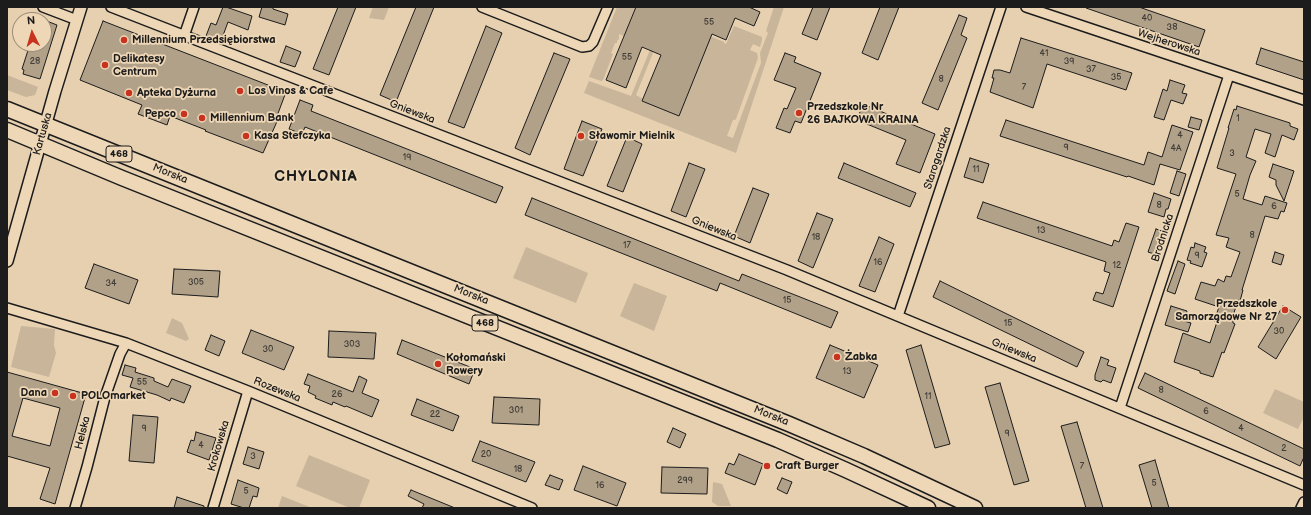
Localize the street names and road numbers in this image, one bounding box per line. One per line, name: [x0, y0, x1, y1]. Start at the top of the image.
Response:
street label: Wejherowska: [1136, 27, 1202, 59]
street label: Gniewska: [387, 97, 437, 127]
street label: Kartuska: [31, 111, 55, 157]
street label: Starogardzka: [922, 125, 954, 191]
road number: 468: [106, 146, 132, 162]
street label: Morska: [151, 161, 189, 187]
street label: Brodnicka: [1149, 212, 1177, 264]
street label: Gniewska: [689, 214, 739, 244]
street label: Morska: [452, 282, 490, 308]
road number: 468: [472, 315, 498, 331]
street label: Gniewska: [989, 336, 1039, 366]
street label: Rozewska: [251, 375, 303, 405]
street label: Morska: [752, 403, 790, 429]
street label: Helska: [72, 415, 94, 451]
street label: Krokowska: [205, 419, 233, 473]

